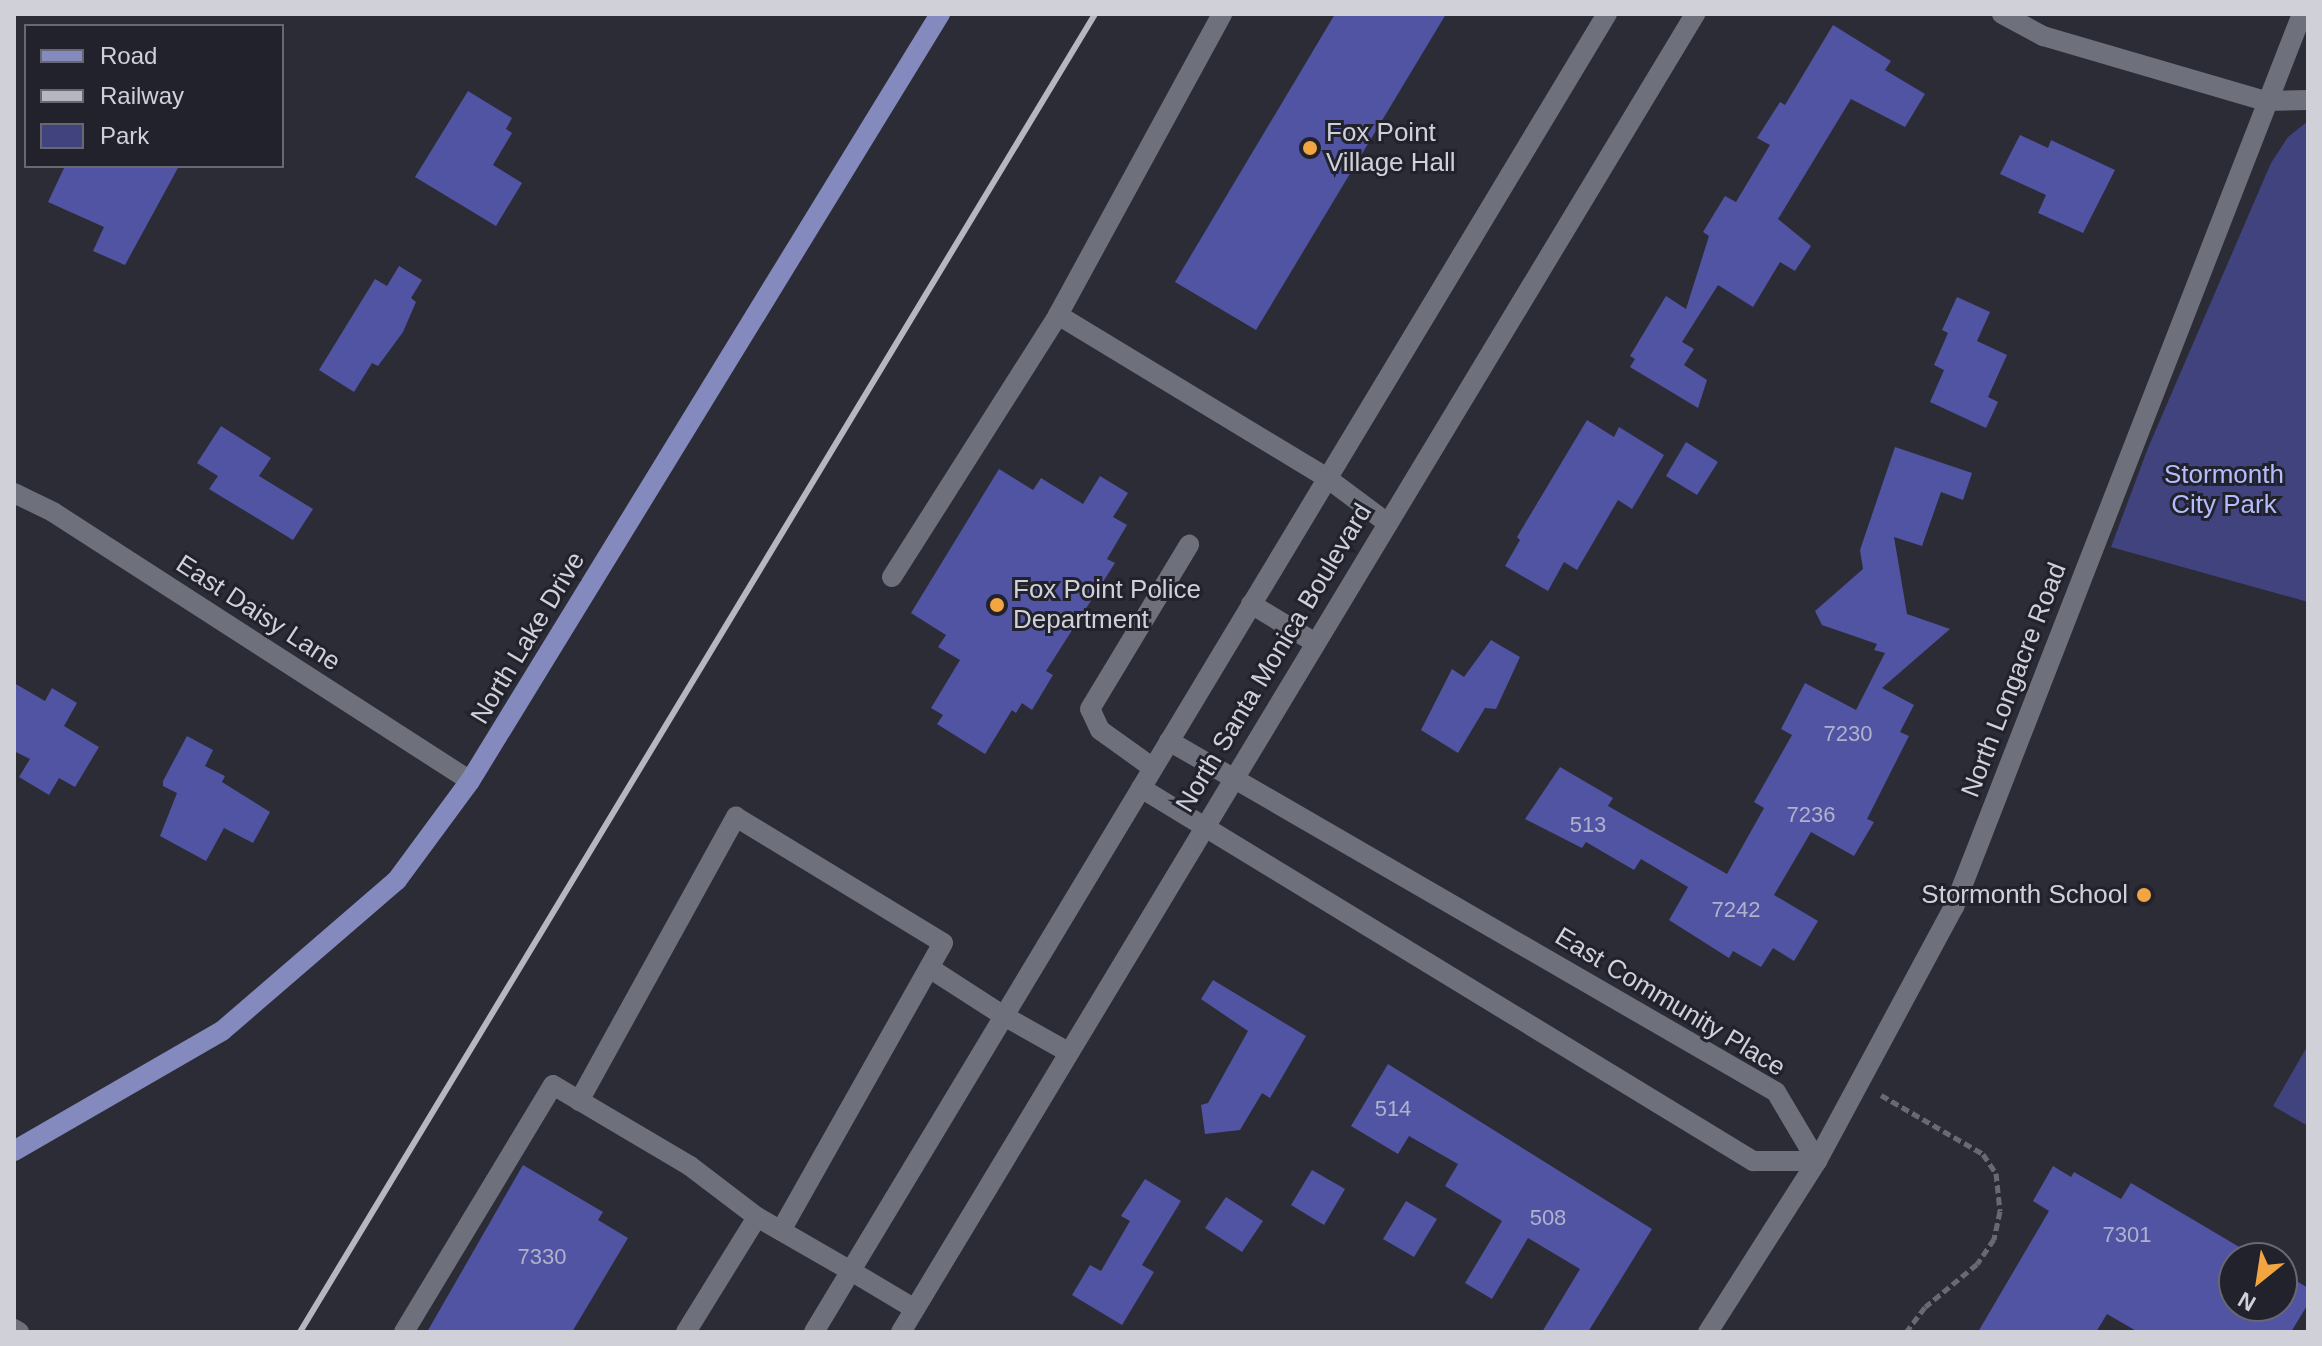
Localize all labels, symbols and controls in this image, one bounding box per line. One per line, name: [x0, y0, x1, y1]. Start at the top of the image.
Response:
legend: [24, 24, 284, 168]
text: Road: [100, 42, 157, 69]
text: Railway: [100, 82, 184, 109]
place label: Fox Point Village Hall: [1326, 117, 1456, 178]
text: Park: [100, 122, 149, 149]
marker: Fox Point Village Hall: [1301, 139, 1319, 157]
park label: Stormonth City Park: [2164, 459, 2284, 520]
street label: North Santa Monica Boulevard: [1169, 498, 1379, 818]
street label: North Lake Drive: [464, 546, 592, 730]
street label: East Daisy Lane: [170, 548, 346, 678]
street label: North Longacre Road: [1955, 558, 2073, 802]
place label: Fox Point Police Department: [1013, 574, 1201, 636]
marker: Fox Point Police Department: [988, 596, 1006, 614]
house number: 7230: [1824, 721, 1872, 747]
house number: 7236: [1787, 802, 1835, 828]
house number: 513: [1570, 812, 1606, 838]
place label: Stormonth School: [1921, 879, 2128, 911]
marker: Stormonth School: [2135, 886, 2153, 904]
house number: 7242: [1712, 897, 1760, 923]
street label: East Community Place: [1549, 921, 1791, 1083]
house number: 514: [1375, 1096, 1411, 1122]
house number: 508: [1530, 1205, 1566, 1231]
house number: 7301: [2103, 1222, 2151, 1248]
north arrow: [2218, 1242, 2298, 1322]
house number: 7330: [518, 1244, 566, 1270]
text: N: [2234, 1287, 2260, 1316]

